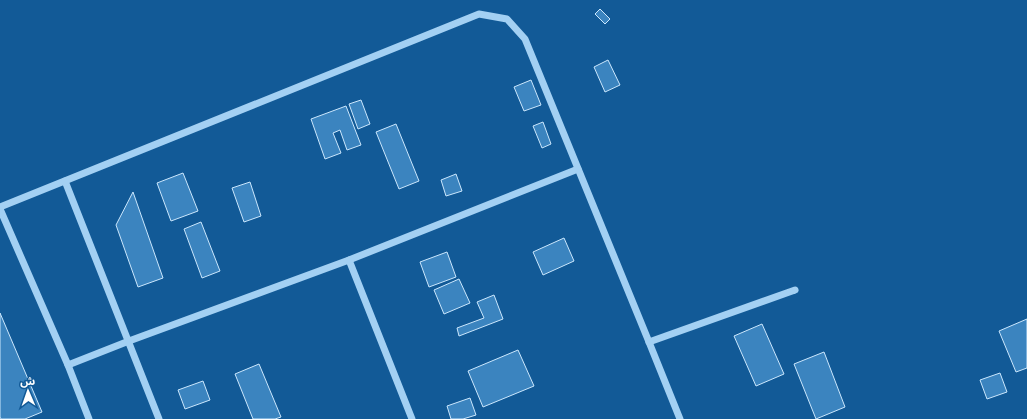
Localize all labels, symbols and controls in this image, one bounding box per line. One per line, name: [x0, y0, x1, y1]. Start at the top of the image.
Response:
north arrow: [8, 371, 48, 411]
text: ش: [20, 374, 35, 389]

